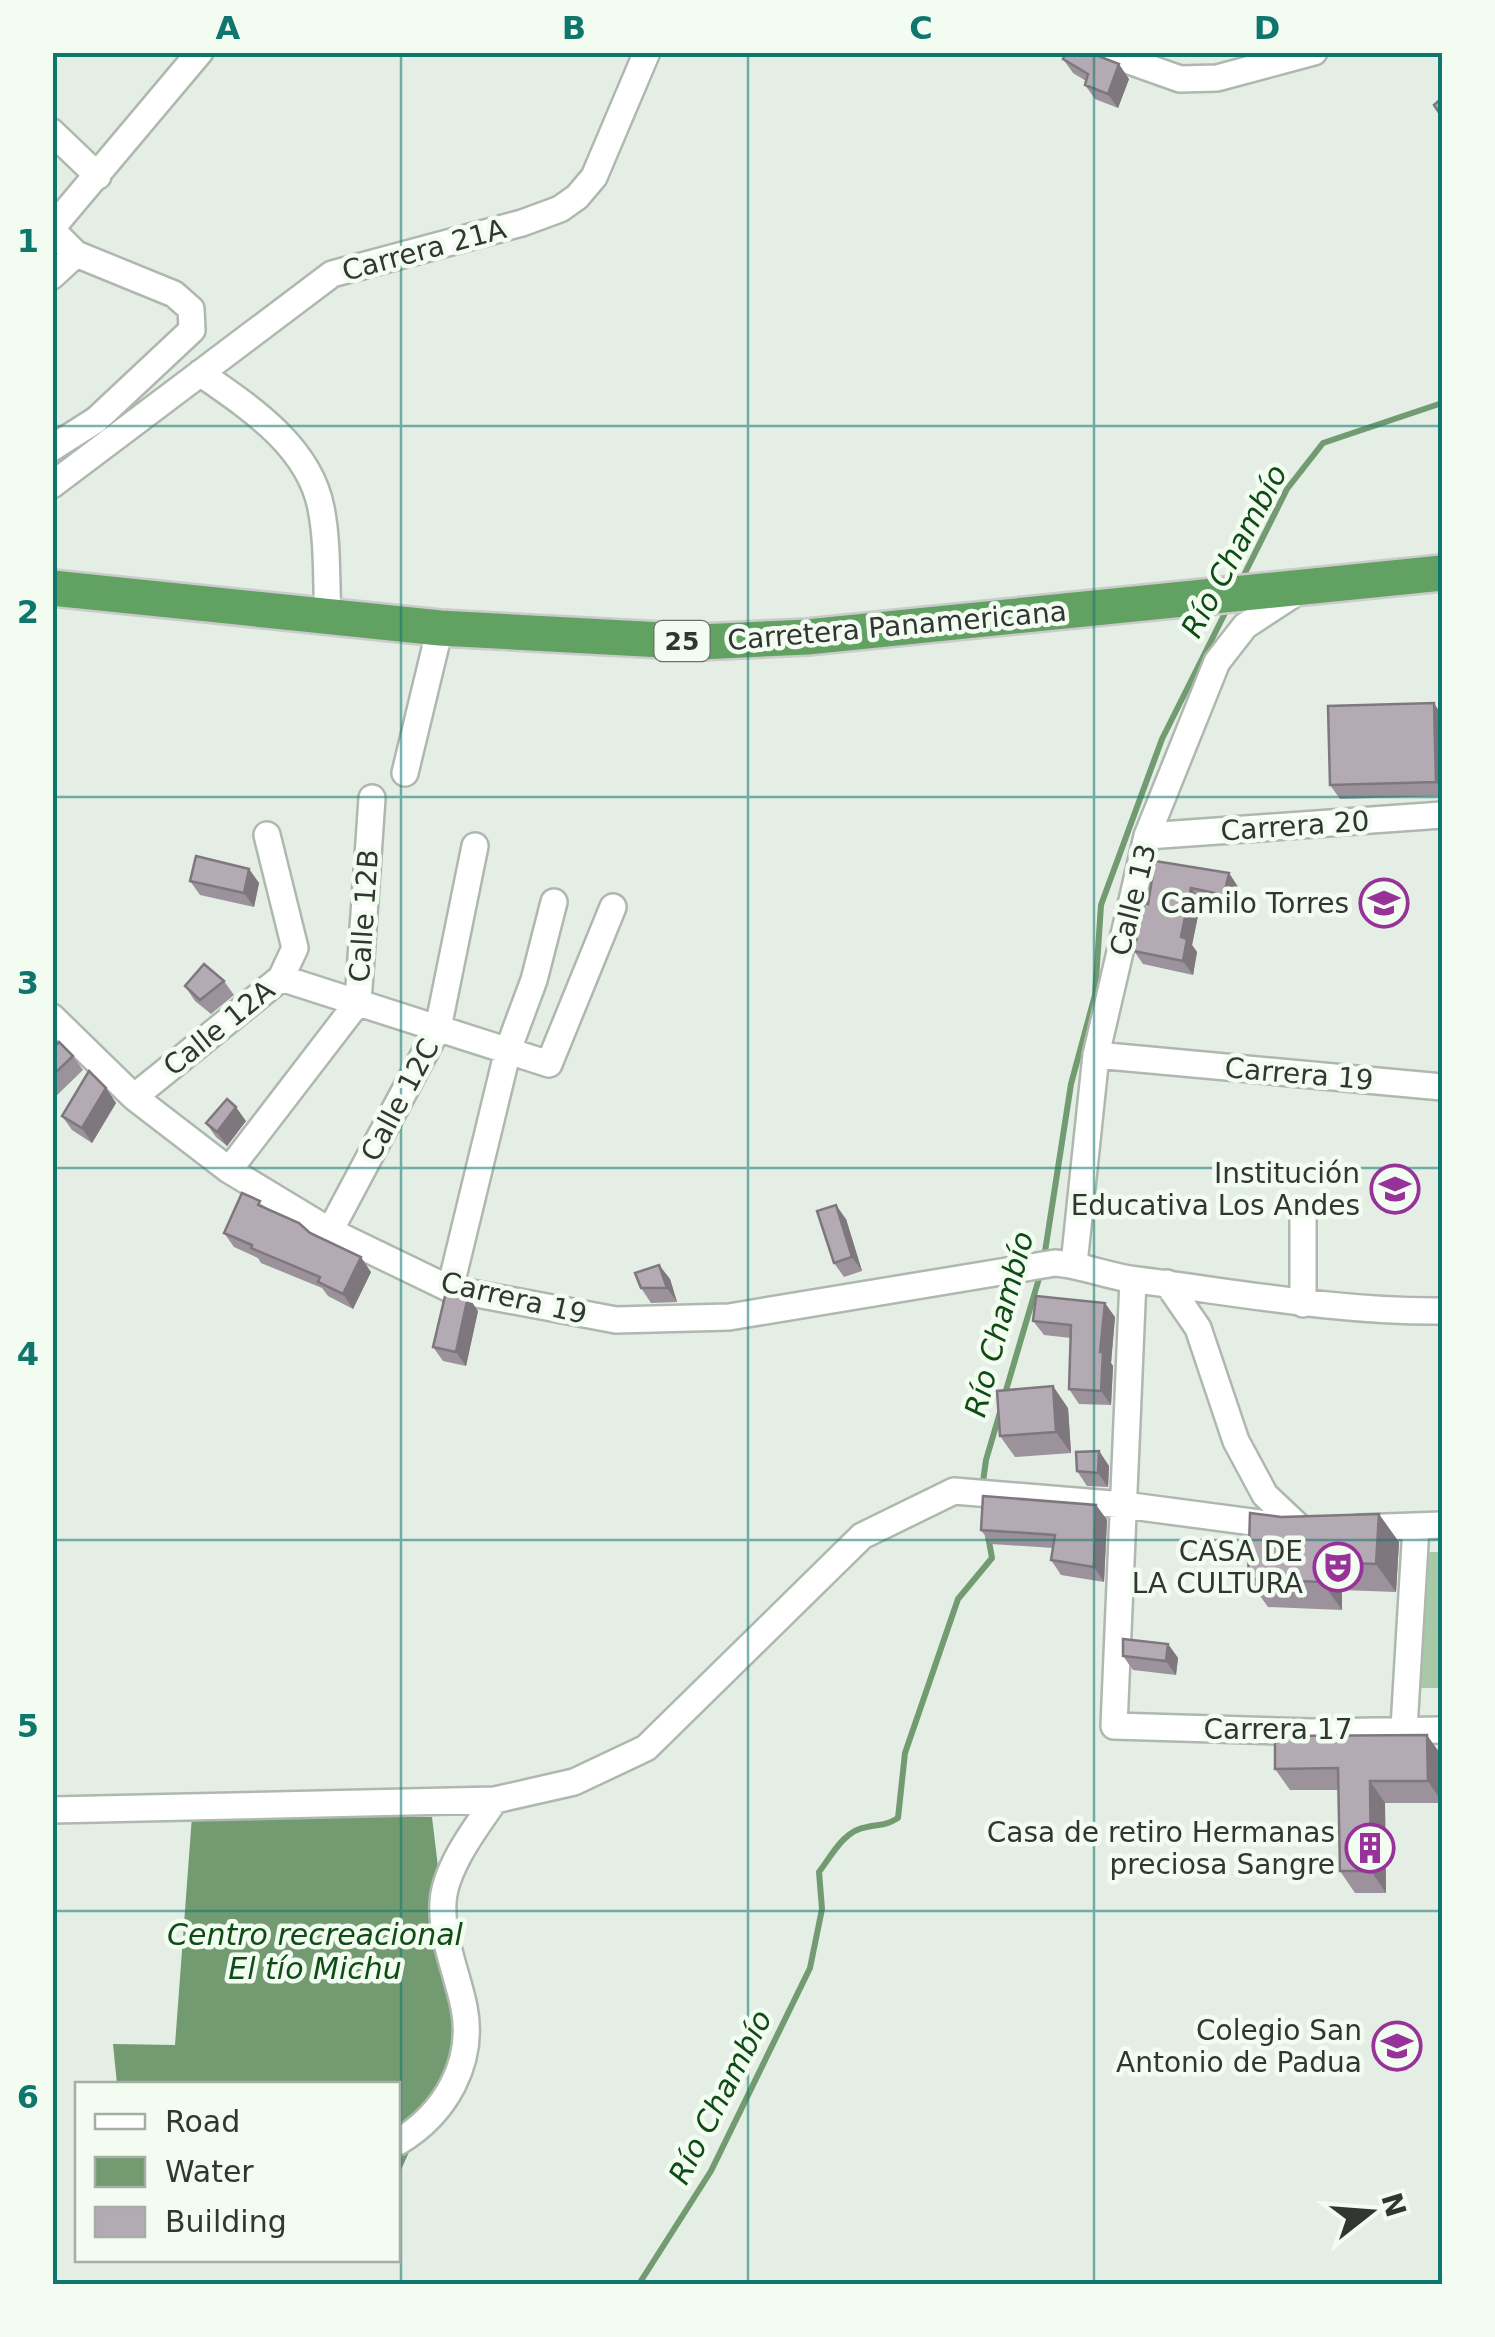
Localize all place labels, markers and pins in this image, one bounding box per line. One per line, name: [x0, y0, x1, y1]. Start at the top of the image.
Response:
school or university icon: Camilo Torres: [1358, 877, 1410, 929]
place label: Camilo Torres: [1160, 887, 1349, 920]
place label: Institución Educativa Los Andes: [1071, 1157, 1360, 1222]
school or university icon: Institución Educativa Los Andes: [1369, 1163, 1421, 1215]
place label: CASA DE LA CULTURA: [1132, 1535, 1303, 1600]
theatre icon: CASA DE LA CULTURA: [1312, 1541, 1364, 1593]
place label: Casa de retiro Hermanas preciosa Sangre: [987, 1816, 1335, 1881]
building icon: Casa de retiro Hermanas preciosa Sangre: [1344, 1822, 1396, 1874]
place label: Colegio San Antonio de Padua: [1116, 2014, 1362, 2079]
school or university icon: Colegio San Antonio de Padua: [1371, 2020, 1423, 2072]

